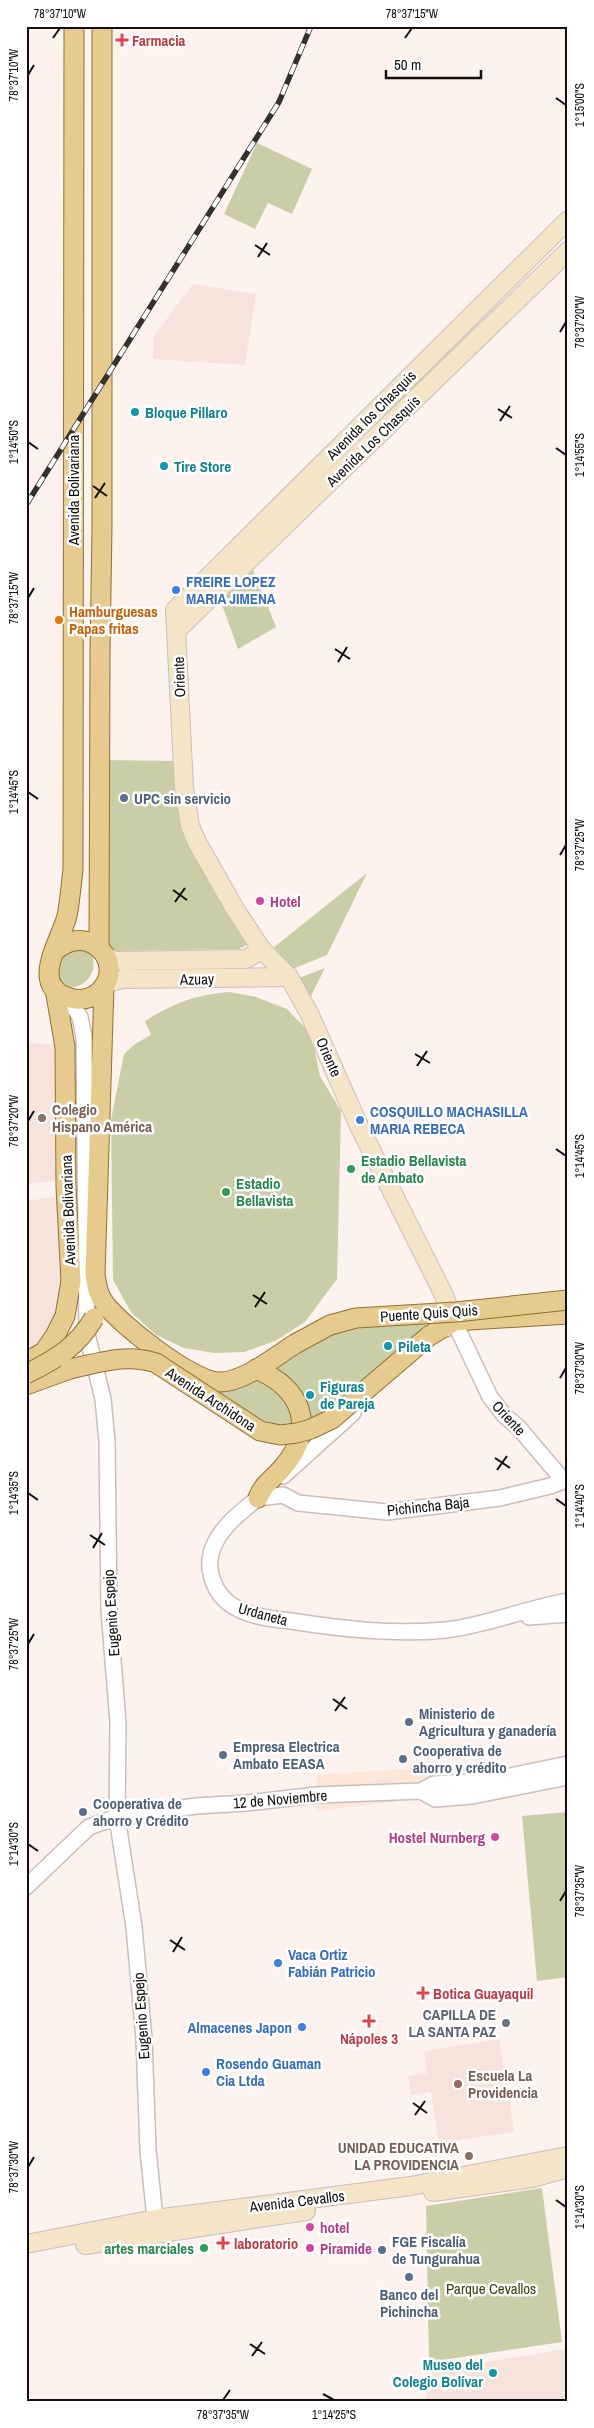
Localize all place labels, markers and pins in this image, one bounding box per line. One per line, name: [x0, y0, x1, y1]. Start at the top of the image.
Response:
place label: Farmacia: [132, 30, 186, 51]
marker: Farmacia: [116, 34, 128, 46]
place label: Bloque Pillaro: [145, 402, 228, 423]
marker: Bloque Pillaro: [129, 406, 141, 418]
place label: Tire Store: [174, 456, 231, 477]
marker: Tire Store: [158, 460, 170, 472]
place label: FREIRE LOPEZ MARIA JIMENA: [186, 571, 276, 609]
marker: FREIRE LOPEZ MARIA JIMENA: [170, 584, 182, 596]
place label: Hamburguesas Papas fritas: [69, 601, 158, 639]
marker: Hamburguesas Papas fritas: [53, 614, 65, 626]
place label: UPC sin servicio: [134, 788, 231, 809]
marker: UPC sin servicio: [118, 792, 130, 804]
place label: Hotel: [270, 891, 301, 912]
marker: Hotel: [254, 895, 266, 907]
place label: Colegio Hispano América: [52, 1099, 152, 1137]
place label: COSQUILLO MACHASILLA MARIA REBECA: [370, 1101, 528, 1139]
marker: Colegio Hispano América: [36, 1112, 48, 1124]
marker: COSQUILLO MACHASILLA MARIA REBECA: [354, 1114, 366, 1126]
place label: Estadio Bellavista de Ambato: [361, 1150, 466, 1188]
marker: Estadio Bellavista de Ambato: [345, 1163, 357, 1175]
place label: Estadio Bellavista: [236, 1173, 294, 1211]
marker: Estadio Bellavista: [220, 1186, 232, 1198]
place label: Pileta: [398, 1336, 431, 1357]
marker: Pileta: [382, 1340, 394, 1352]
place label: Figuras de Pareja: [320, 1376, 375, 1414]
marker: Figuras de Pareja: [304, 1389, 316, 1401]
place label: Ministerio de Agricultura y ganadería: [419, 1703, 557, 1741]
marker: Ministerio de Agricultura y ganadería: [403, 1716, 415, 1728]
place label: Empresa Electrica Ambato EEASA: [233, 1736, 340, 1774]
place label: Cooperativa de ahorro y crédito: [413, 1740, 507, 1778]
marker: Empresa Electrica Ambato EEASA: [217, 1749, 229, 1761]
marker: Cooperativa de ahorro y crédito: [397, 1753, 409, 1765]
place label: Cooperativa de ahorro y Crédito: [93, 1793, 189, 1831]
marker: Cooperativa de ahorro y Crédito: [77, 1806, 89, 1818]
place label: Hostel Nurnberg: [389, 1827, 485, 1848]
marker: Hostel Nurnberg: [489, 1831, 501, 1843]
place label: Vaca Ortiz Fabián Patricio: [288, 1944, 376, 1982]
marker: Vaca Ortiz Fabián Patricio: [272, 1957, 284, 1969]
place label: Botica Guayaquil: [433, 1983, 534, 2004]
marker: Botica Guayaquil: [417, 1987, 429, 1999]
place label: CAPILLA DE LA SANTA PAZ: [409, 2004, 496, 2042]
marker: Nápoles 3: [363, 2015, 375, 2027]
place label: Almacenes Japon: [187, 2017, 292, 2038]
marker: CAPILLA DE LA SANTA PAZ: [500, 2017, 512, 2029]
marker: Almacenes Japon: [296, 2021, 308, 2033]
place label: Nápoles 3: [340, 2028, 398, 2049]
place label: Rosendo Guaman Cia Ltda: [216, 2053, 321, 2091]
place label: Escuela La Providencia: [468, 2065, 538, 2103]
marker: Rosendo Guaman Cia Ltda: [200, 2066, 212, 2078]
marker: Escuela La Providencia: [452, 2078, 464, 2090]
place label: UNIDAD EDUCATIVA LA PROVIDENCIA: [338, 2137, 459, 2175]
marker: UNIDAD EDUCATIVA LA PROVIDENCIA: [463, 2150, 475, 2162]
place label: hotel: [320, 2217, 349, 2238]
marker: hotel: [304, 2221, 316, 2233]
place label: FGE Fiscalía de Tungurahua: [392, 2231, 480, 2269]
place label: laboratorio: [234, 2233, 298, 2254]
marker: laboratorio: [216, 2236, 230, 2250]
place label: artes marciales: [104, 2238, 194, 2259]
place label: Piramide: [320, 2238, 372, 2259]
marker: artes marciales: [198, 2242, 210, 2254]
marker: Piramide: [304, 2242, 316, 2254]
marker: FGE Fiscalía de Tungurahua: [376, 2244, 388, 2256]
marker: Banco del Pichincha: [403, 2271, 415, 2283]
place label: Banco del Pichincha: [380, 2284, 438, 2322]
place label: Museo del Colegio Bolívar: [393, 2354, 483, 2392]
marker: Museo del Colegio Bolívar: [487, 2367, 499, 2379]

